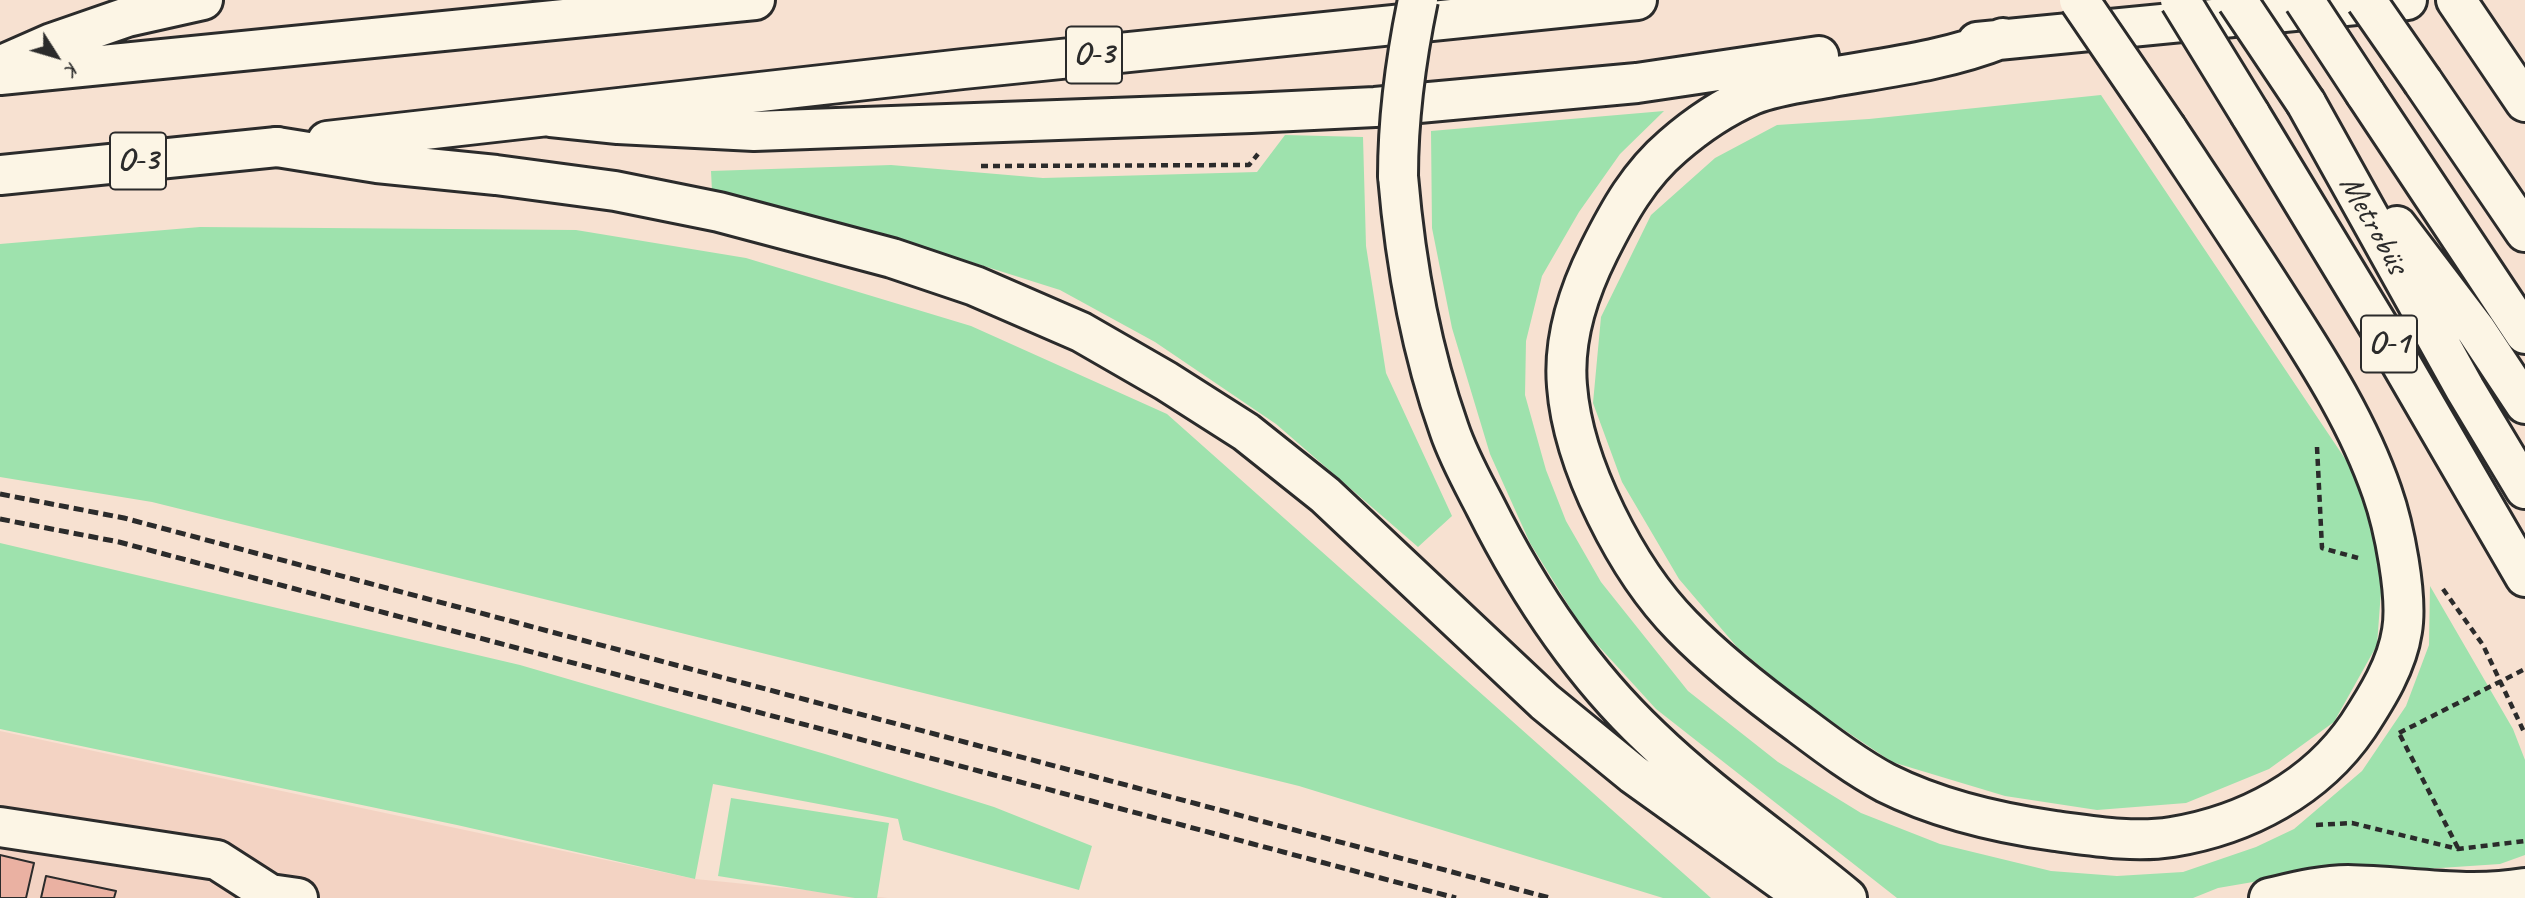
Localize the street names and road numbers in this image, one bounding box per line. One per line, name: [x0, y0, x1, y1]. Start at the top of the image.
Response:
road number: O-3: [1066, 26, 1122, 83]
road number: O-3: [110, 132, 166, 190]
street label: Metrobüs: [2330, 169, 2416, 281]
road number: O-1: [2361, 316, 2417, 372]

